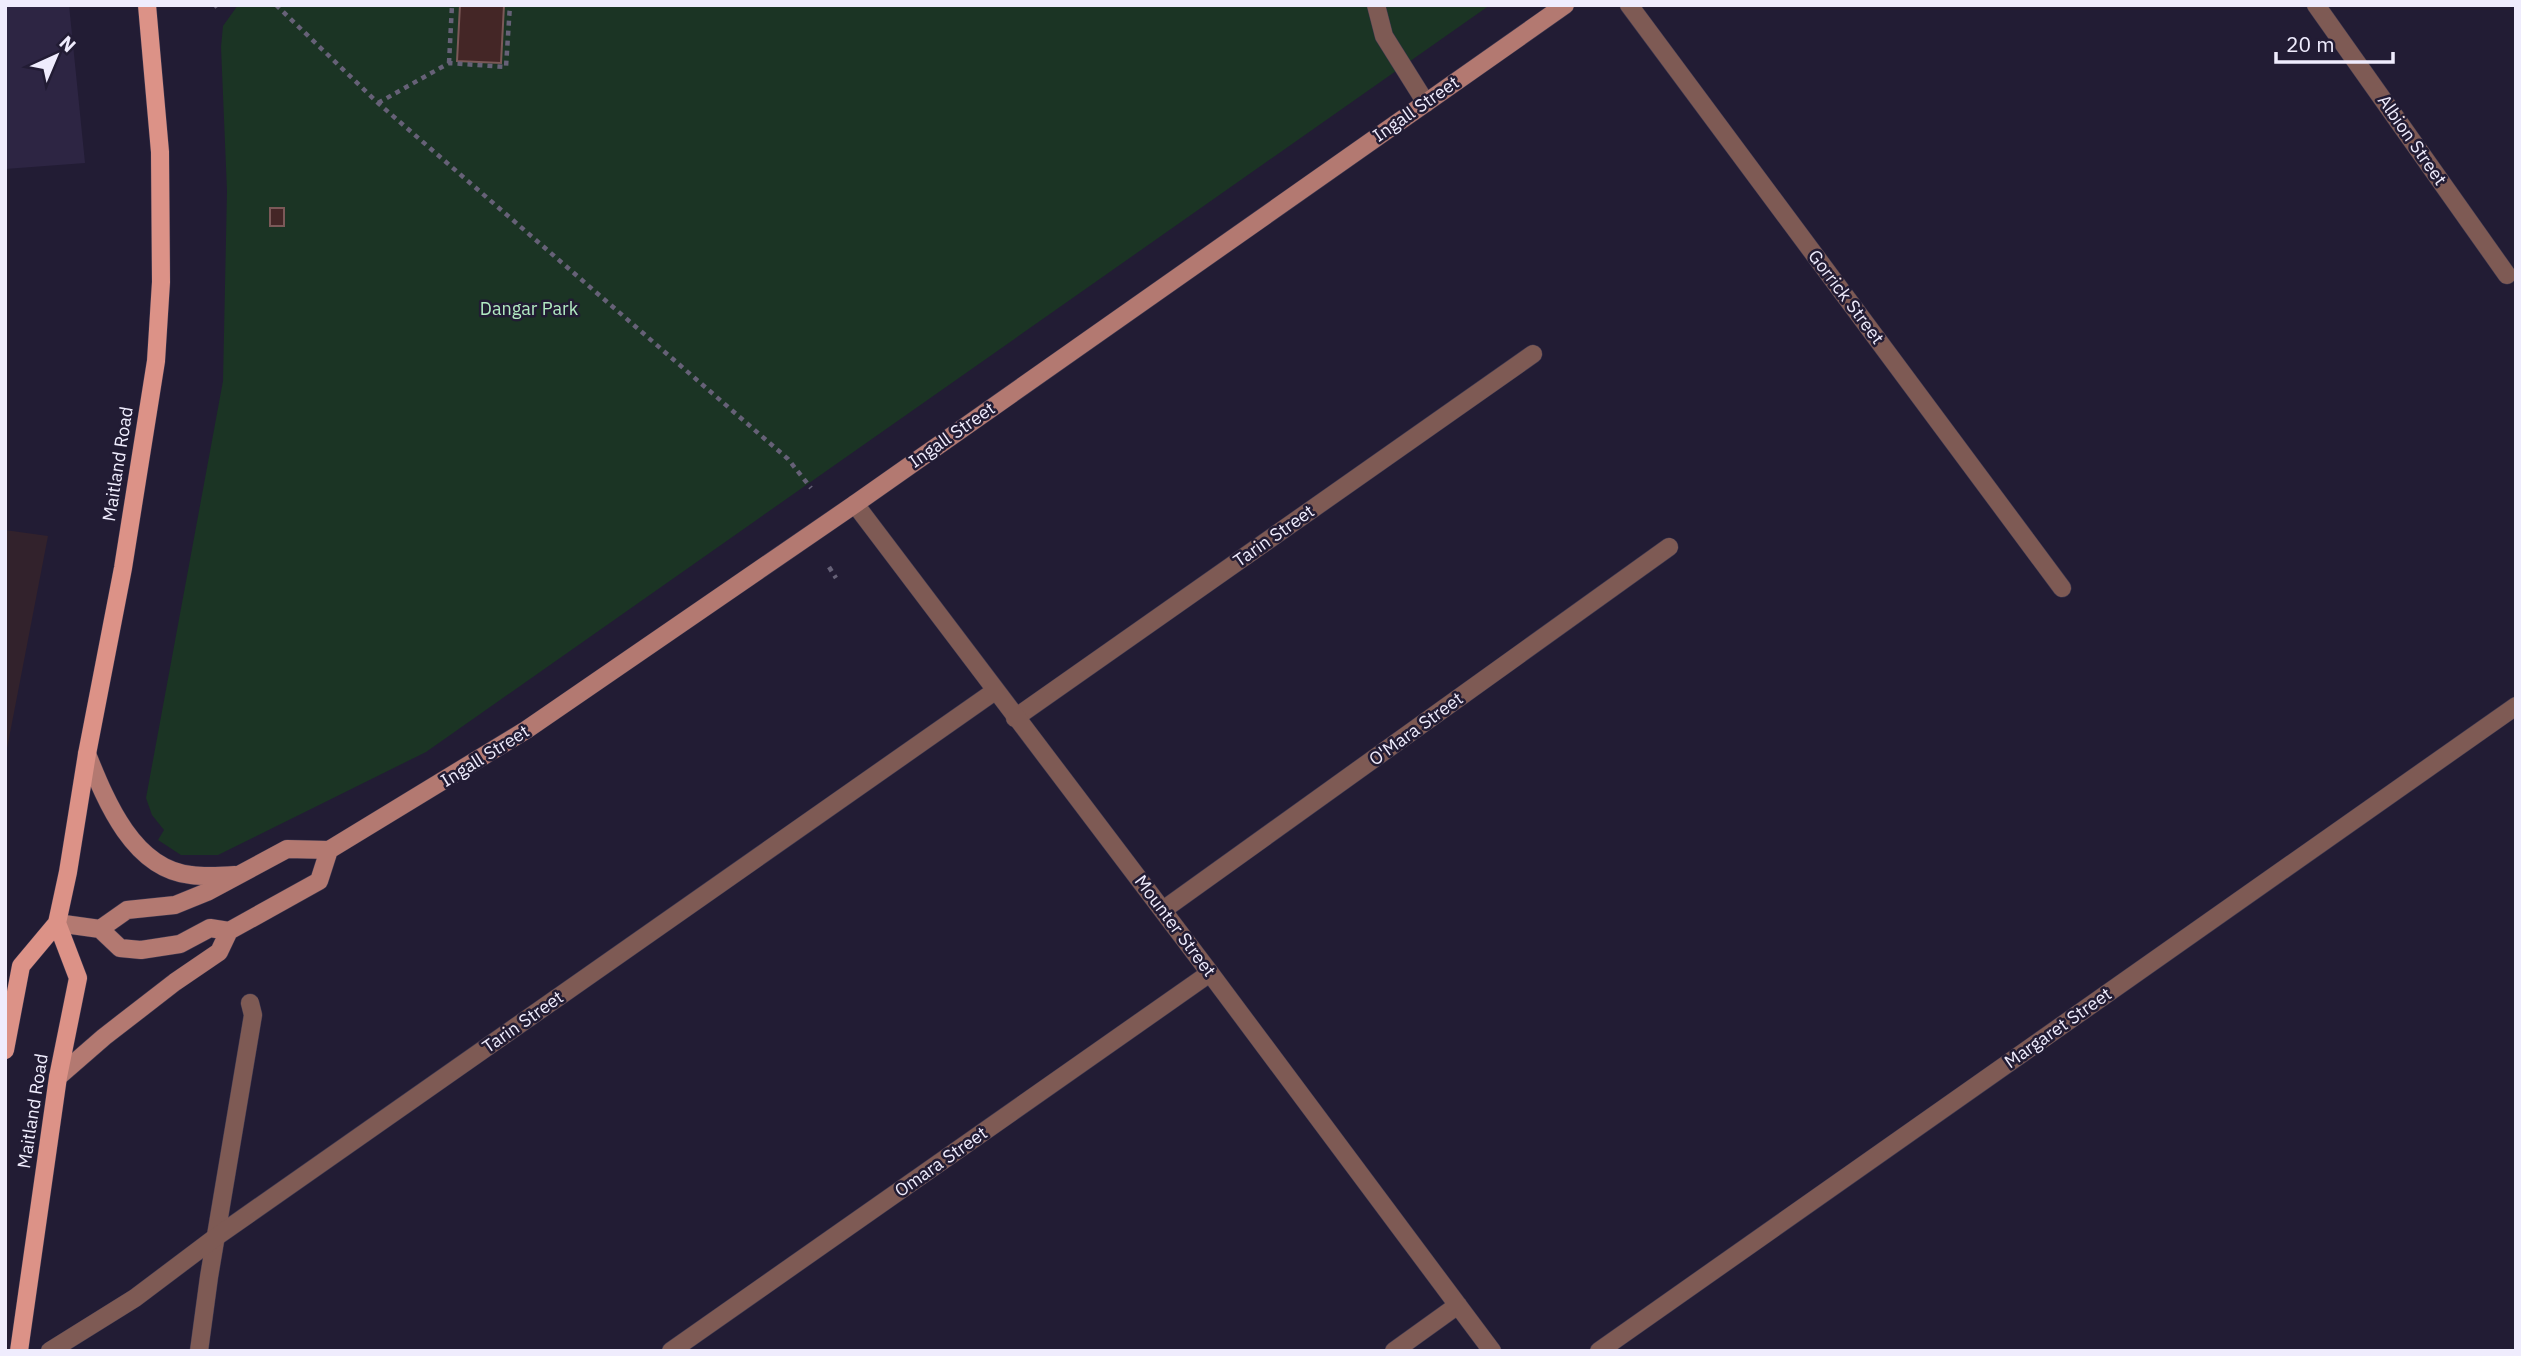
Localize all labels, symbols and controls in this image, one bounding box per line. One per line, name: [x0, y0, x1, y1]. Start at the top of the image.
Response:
north arrow: [21, 21, 91, 91]
scale bar: [2276, 21, 2393, 65]
text: N: [55, 30, 81, 57]
text: 20 m: [2286, 30, 2335, 58]
street label: Ingall Street: [1368, 71, 1463, 147]
street label: Albion Street: [2373, 90, 2452, 189]
street label: Gorrick Street: [1803, 245, 1889, 349]
park label: Dangar Park: [480, 297, 579, 320]
street label: Ingall Street: [904, 397, 999, 473]
street label: Maitland Road: [97, 405, 138, 523]
street label: Tarin Street: [1229, 499, 1319, 572]
street label: O'Mara Street: [1364, 687, 1467, 770]
street label: Ingall Street: [436, 719, 533, 792]
street label: Mounter Street: [1130, 870, 1221, 981]
street label: Margaret Street: [2000, 982, 2116, 1073]
street label: Tarin Street: [478, 985, 568, 1058]
street label: Maitland Road: [12, 1052, 53, 1170]
street label: Omara Street: [890, 1121, 991, 1202]

